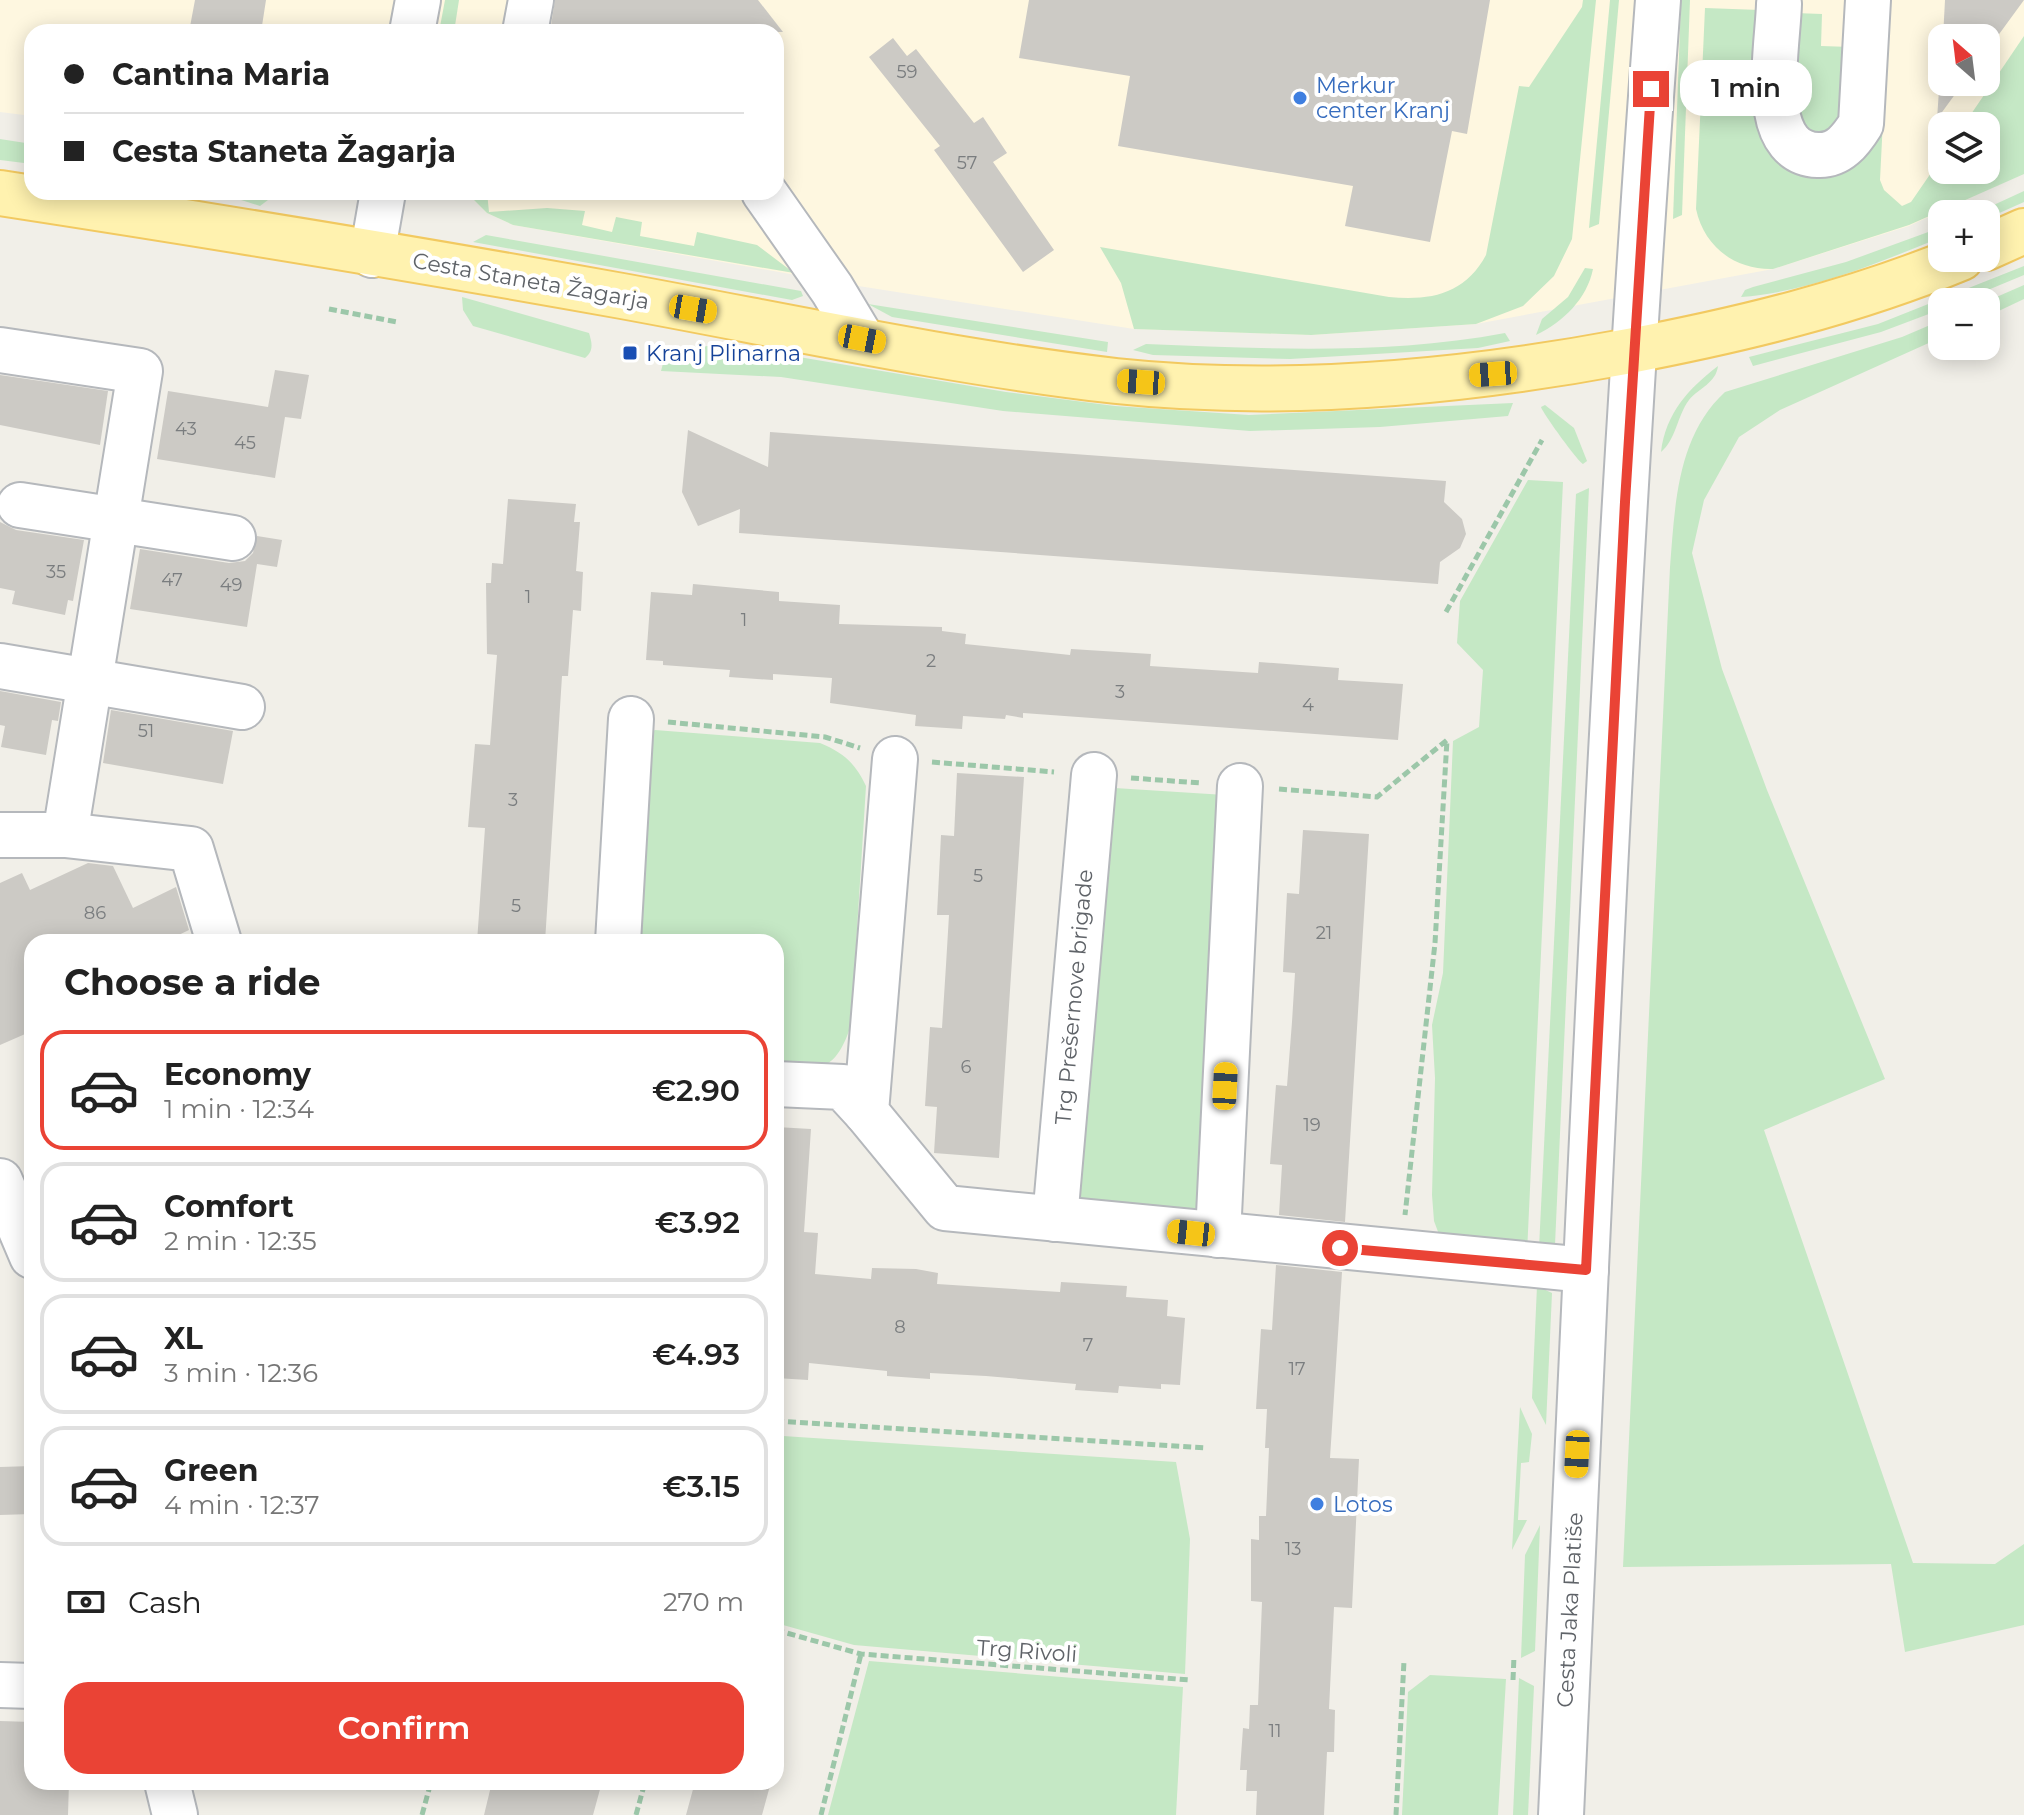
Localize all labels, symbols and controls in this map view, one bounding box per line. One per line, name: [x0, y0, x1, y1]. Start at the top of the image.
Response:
north arrow: [1928, 24, 2000, 96]
map controls: [1928, 24, 2000, 360]
text: Cantina Maria: [112, 56, 330, 93]
house number: 59: [896, 61, 918, 83]
callout: 1 min: [1679, 61, 1811, 117]
route end: [1633, 71, 1669, 107]
place label: Merkur center Kranj: [1316, 72, 1450, 124]
text: 1 min: [1711, 72, 1781, 104]
marker: Merkur center Kranj: [1291, 89, 1309, 107]
button: layers: [1928, 112, 2000, 184]
text: Cesta Staneta Žagarja: [112, 133, 456, 170]
house number: 57: [957, 152, 977, 174]
button: +: [1928, 200, 2000, 272]
street label: Cesta Staneta Žagarja: [411, 247, 651, 315]
button: −: [1928, 288, 2000, 360]
car: [667, 293, 719, 325]
car: [836, 323, 888, 355]
place label: Kranj Plinarna: [646, 340, 801, 367]
marker: Kranj Plinarna: [621, 344, 639, 362]
car: [1468, 360, 1518, 388]
car: [1116, 368, 1166, 396]
house number: 43: [175, 418, 197, 440]
house number: 45: [234, 432, 256, 454]
house number: 35: [46, 561, 66, 583]
house number: 47: [161, 569, 183, 591]
house number: 49: [220, 574, 242, 596]
house number: 1: [525, 586, 531, 608]
house number: 1: [741, 609, 747, 631]
house number: 2: [926, 650, 936, 672]
house number: 3: [1115, 681, 1125, 703]
house number: 4: [1302, 694, 1314, 716]
house number: 51: [138, 720, 154, 742]
house number: 3: [508, 789, 518, 811]
house number: 5: [973, 865, 983, 887]
street label: Trg Prešernove brigade: [1049, 868, 1099, 1126]
house number: 5: [511, 895, 521, 917]
house number: 86: [84, 902, 106, 924]
house number: 21: [1316, 922, 1332, 944]
text: Choose a ride: [64, 960, 321, 1004]
icon: car: [68, 1054, 140, 1126]
text: Economy: [164, 1056, 311, 1093]
house number: 6: [961, 1056, 972, 1078]
car: [1212, 1061, 1238, 1111]
text: €2.90: [652, 1072, 740, 1109]
text: 1 min · 12:34: [164, 1093, 314, 1125]
house number: 19: [1303, 1114, 1321, 1136]
icon: car: [68, 1186, 140, 1258]
text: Comfort: [164, 1188, 294, 1225]
text: €3.92: [655, 1204, 740, 1241]
car: [1166, 1219, 1216, 1247]
text: 2 min · 12:35: [164, 1225, 317, 1257]
route start: [1322, 1230, 1358, 1266]
house number: 8: [894, 1316, 906, 1338]
icon: car: [68, 1318, 140, 1390]
text: XL: [164, 1320, 203, 1357]
house number: 7: [1083, 1334, 1093, 1356]
text: €4.93: [652, 1336, 740, 1373]
text: 3 min · 12:36: [164, 1357, 318, 1389]
house number: 17: [1288, 1358, 1306, 1380]
car: [1564, 1429, 1590, 1479]
icon: car: [68, 1450, 140, 1522]
text: Green: [164, 1452, 258, 1489]
text: €3.15: [663, 1468, 740, 1505]
text: 4 min · 12:37: [164, 1489, 320, 1521]
place label: Lotos: [1333, 1491, 1393, 1518]
marker: Lotos: [1308, 1495, 1326, 1513]
street label: Cesta Jaka Platiše: [1551, 1512, 1589, 1708]
house number: 13: [1285, 1538, 1301, 1560]
icon: cash: [64, 1580, 108, 1624]
text: Cash: [128, 1584, 202, 1621]
text: 270 m: [663, 1586, 744, 1618]
street label: Trg Rivoli: [976, 1634, 1078, 1668]
button: Confirm: [64, 1682, 744, 1774]
house number: 11: [1269, 1720, 1282, 1742]

